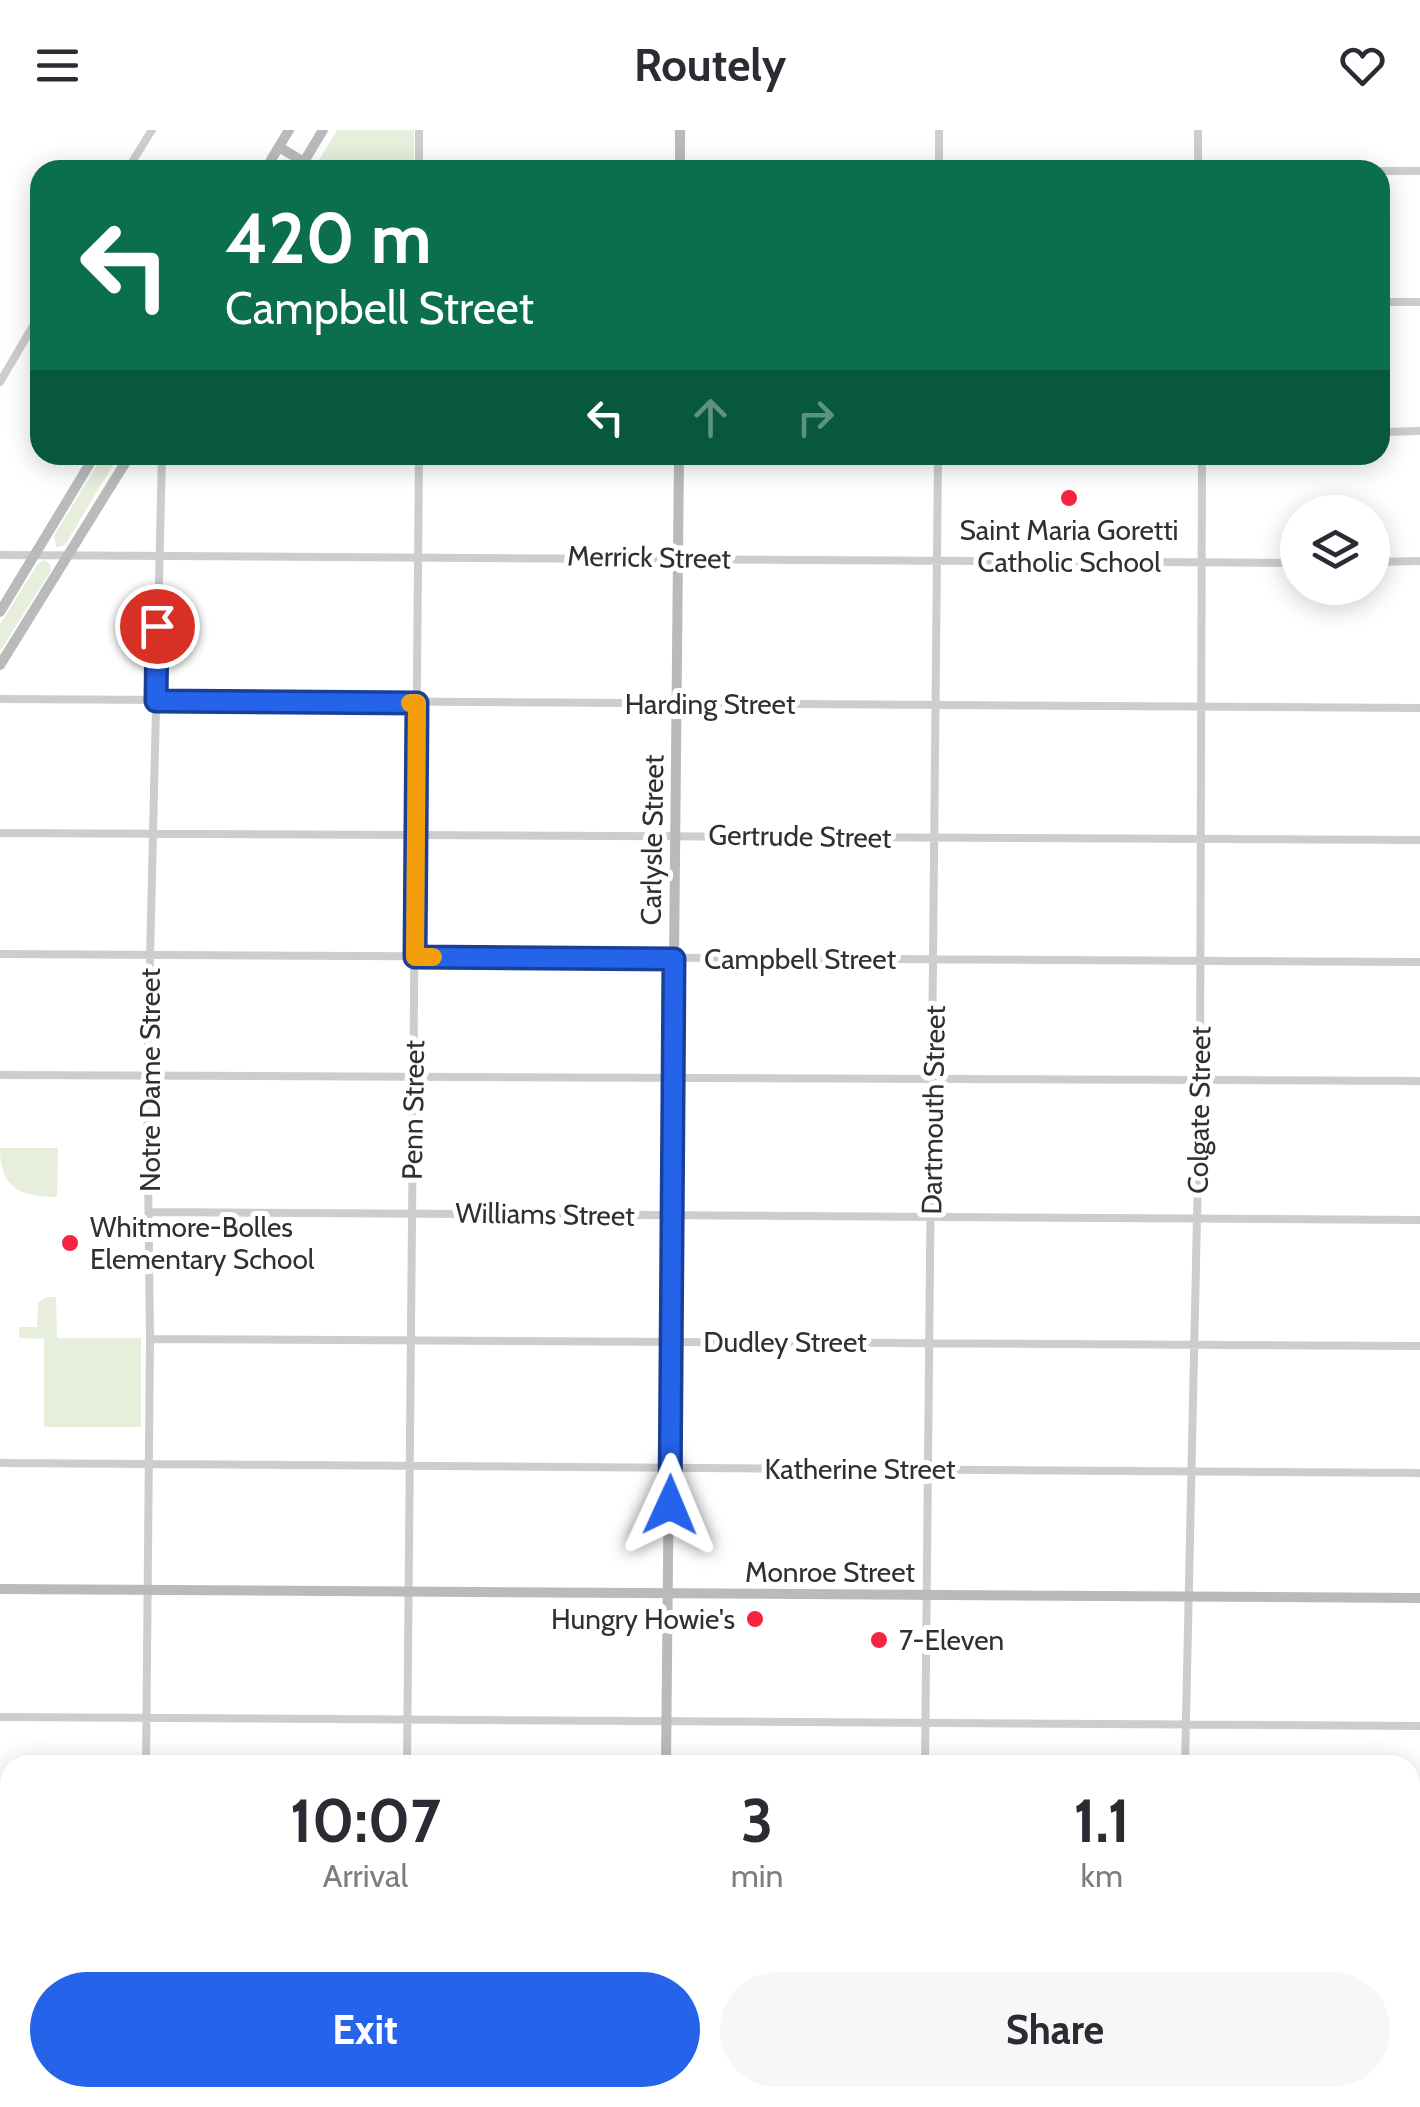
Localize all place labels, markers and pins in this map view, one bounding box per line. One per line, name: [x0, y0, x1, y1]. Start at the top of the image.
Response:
marker: Saint Maria Goretti Catholic School: [1058, 487, 1080, 509]
place label: Saint Maria Goretti Catholic School: [959, 513, 1179, 579]
pin: [115, 584, 200, 669]
place label: Whitmore-Bolles Elementary School: [90, 1210, 315, 1276]
marker: Whitmore-Bolles Elementary School: [59, 1232, 81, 1254]
place label: Hungry Howie's: [551, 1602, 735, 1636]
marker: Hungry Howie's: [744, 1608, 766, 1630]
place label: 7-Eleven: [899, 1623, 1004, 1657]
marker: 7-Eleven: [868, 1629, 890, 1651]

